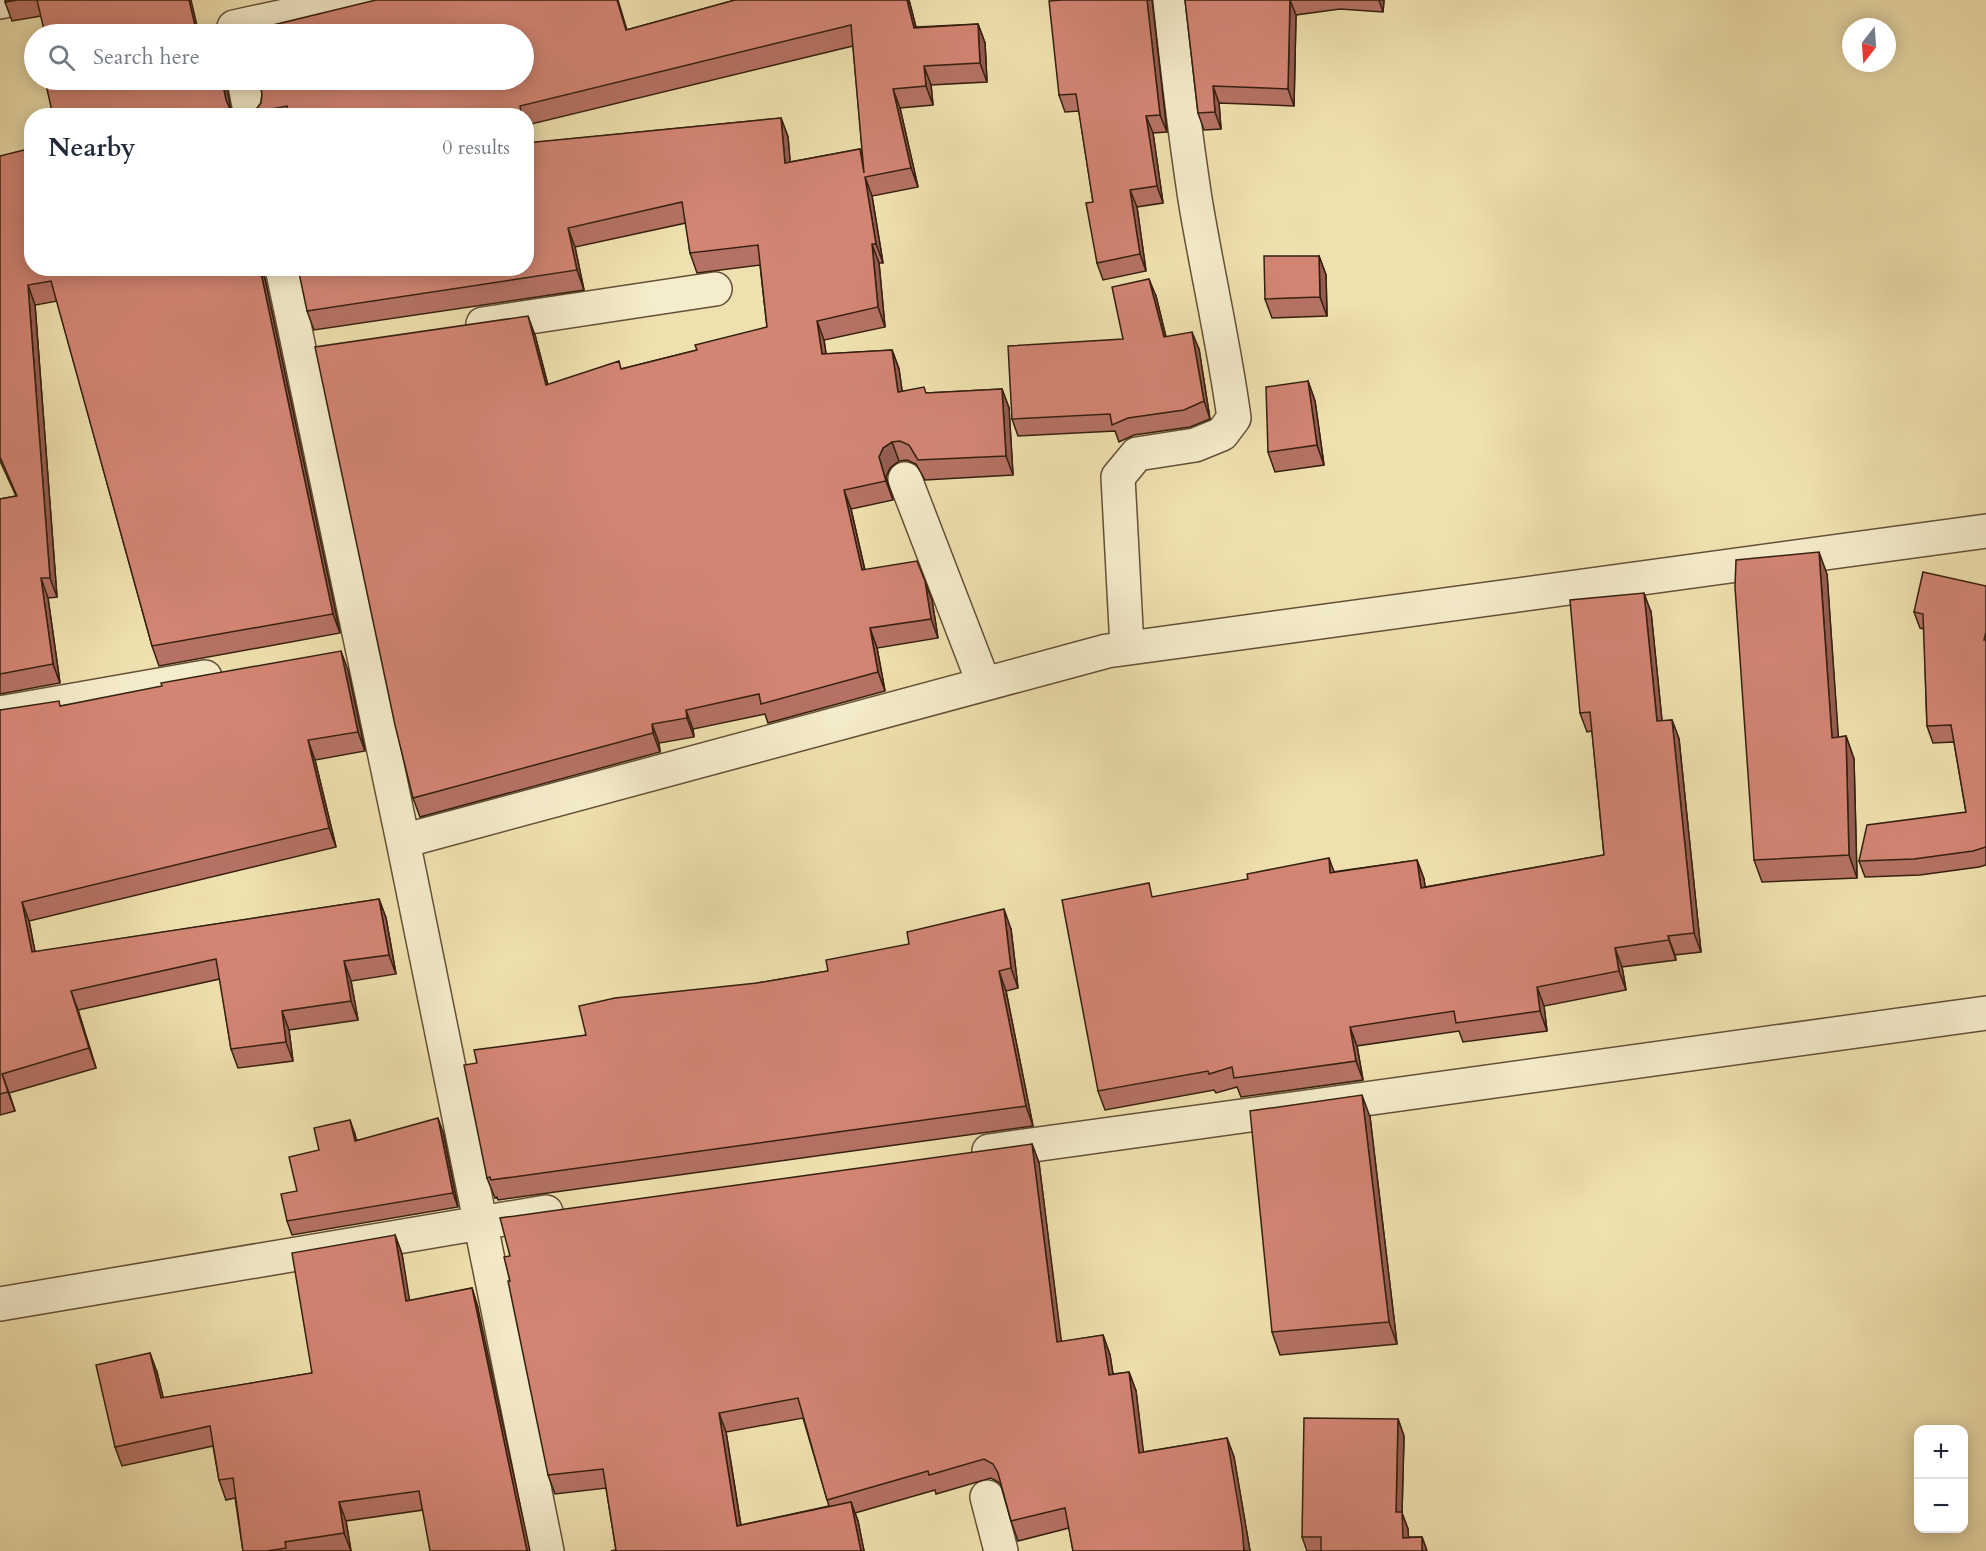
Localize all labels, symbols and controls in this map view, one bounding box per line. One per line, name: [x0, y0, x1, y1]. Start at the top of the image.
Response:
north arrow: [1842, 18, 1896, 72]
search box: [24, 24, 534, 90]
icon: search: [45, 41, 78, 74]
text: Search here: [93, 42, 200, 72]
text: Nearby: [48, 130, 136, 165]
text: 0 results: [442, 134, 510, 161]
map controls: [1914, 1425, 1968, 1533]
button: +: [1914, 1425, 1968, 1479]
button: −: [1914, 1479, 1968, 1533]

